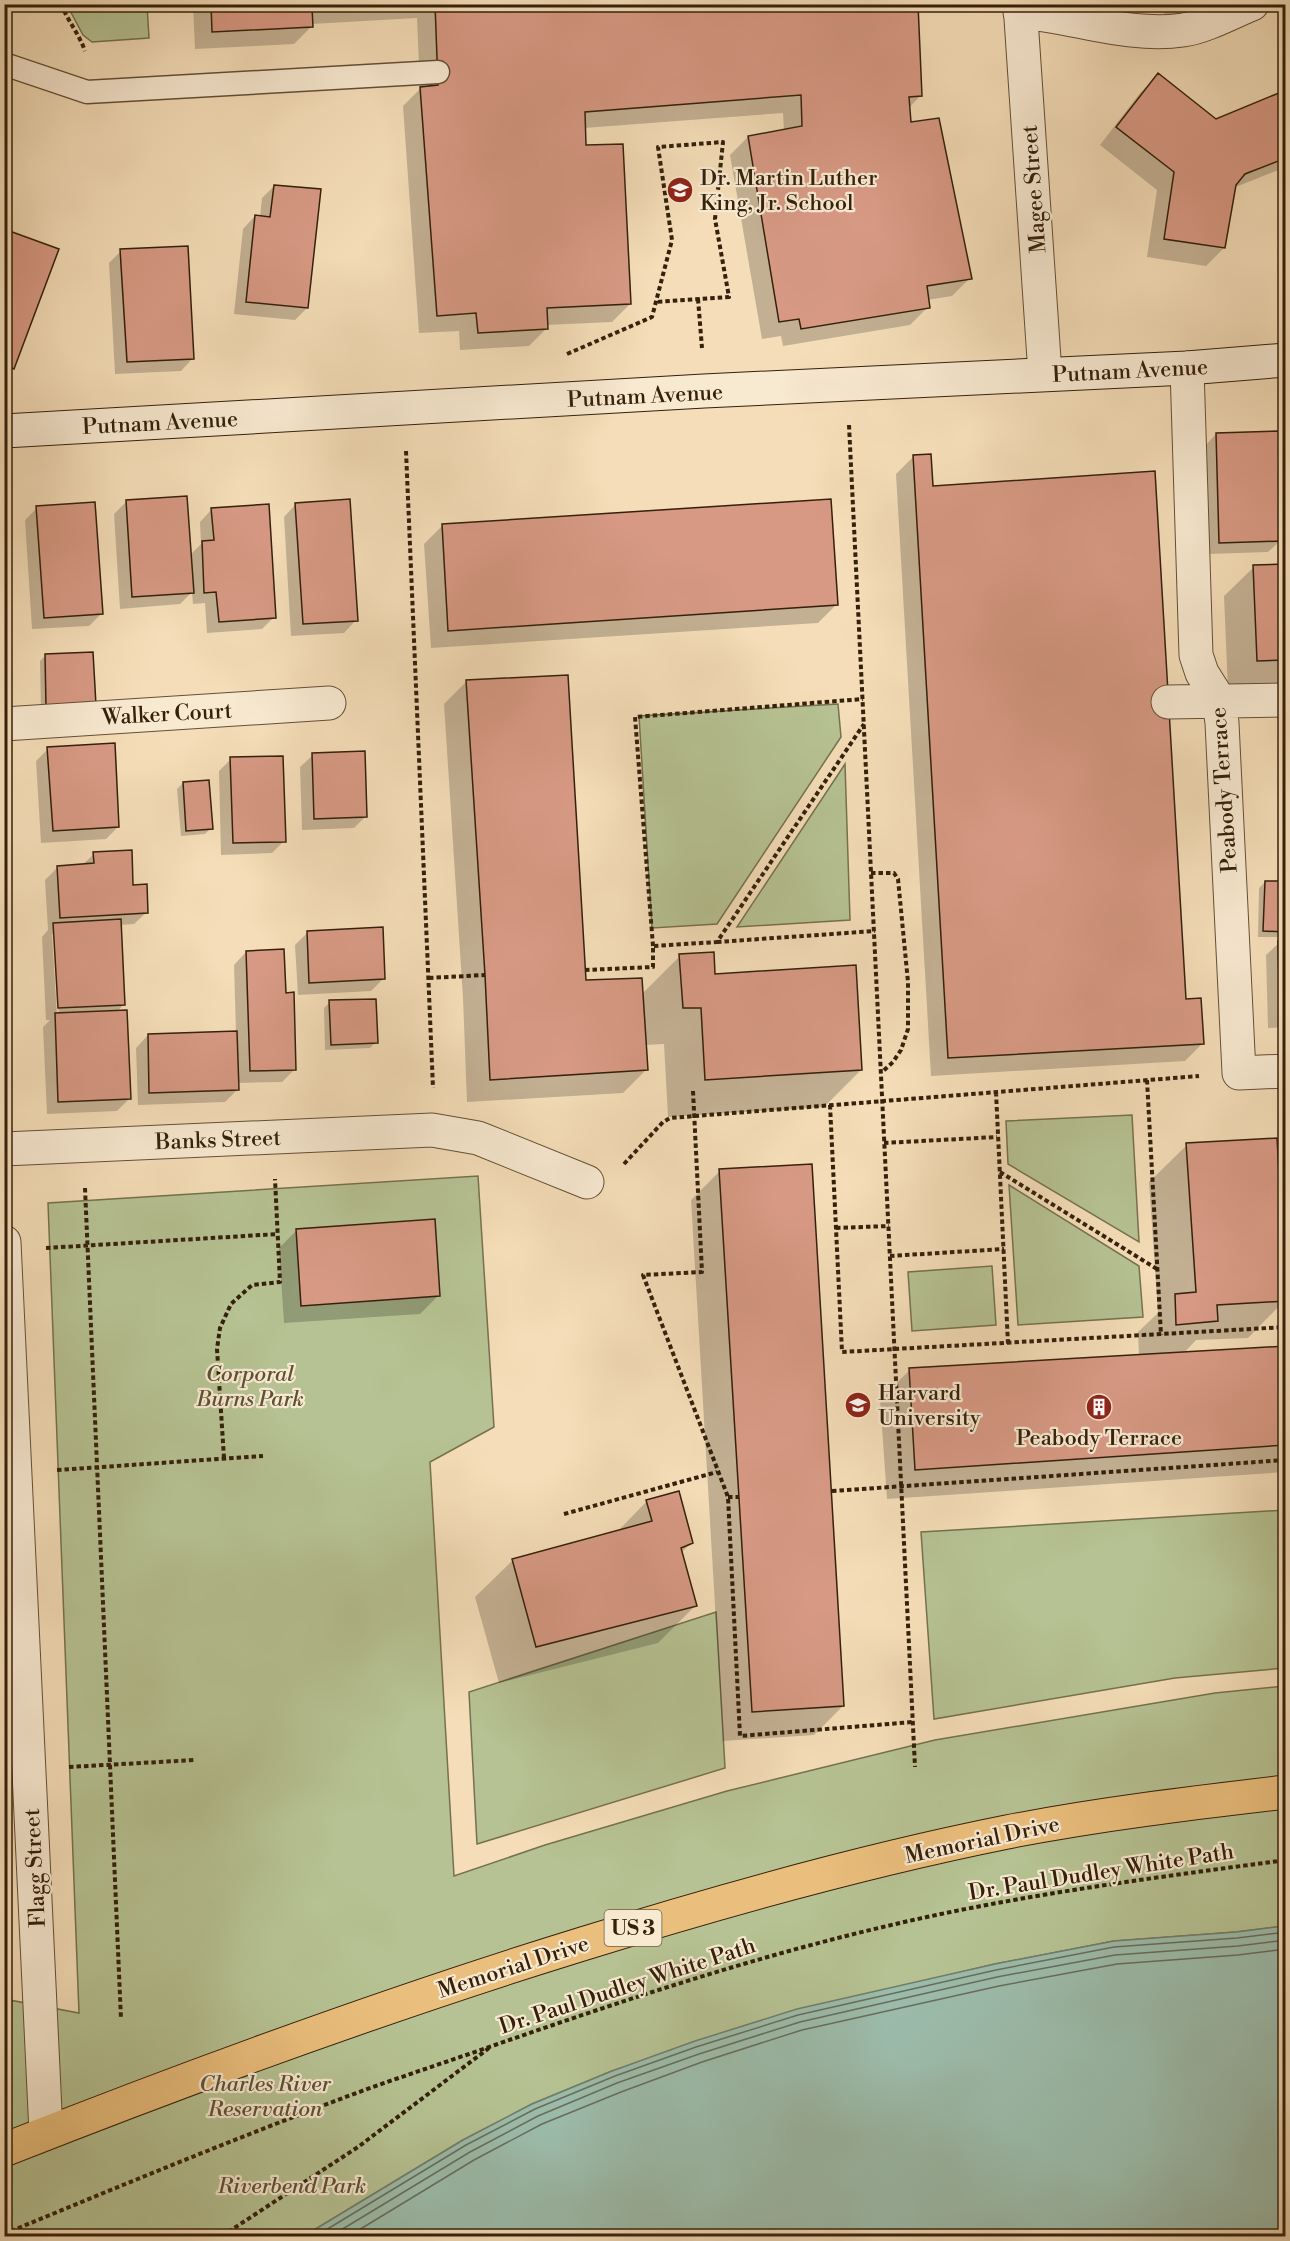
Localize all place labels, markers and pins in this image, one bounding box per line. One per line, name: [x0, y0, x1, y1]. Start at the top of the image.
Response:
place label: Dr. Martin Luther King, Jr. School: [700, 165, 878, 217]
school or university icon: Dr. Martin Luther King, Jr. School: [665, 175, 695, 205]
place label: Harvard University: [878, 1380, 981, 1432]
school or university icon: Harvard University: [843, 1390, 873, 1420]
building icon: Peabody Terrace: [1084, 1392, 1114, 1422]
place label: Peabody Terrace: [1016, 1425, 1182, 1452]

